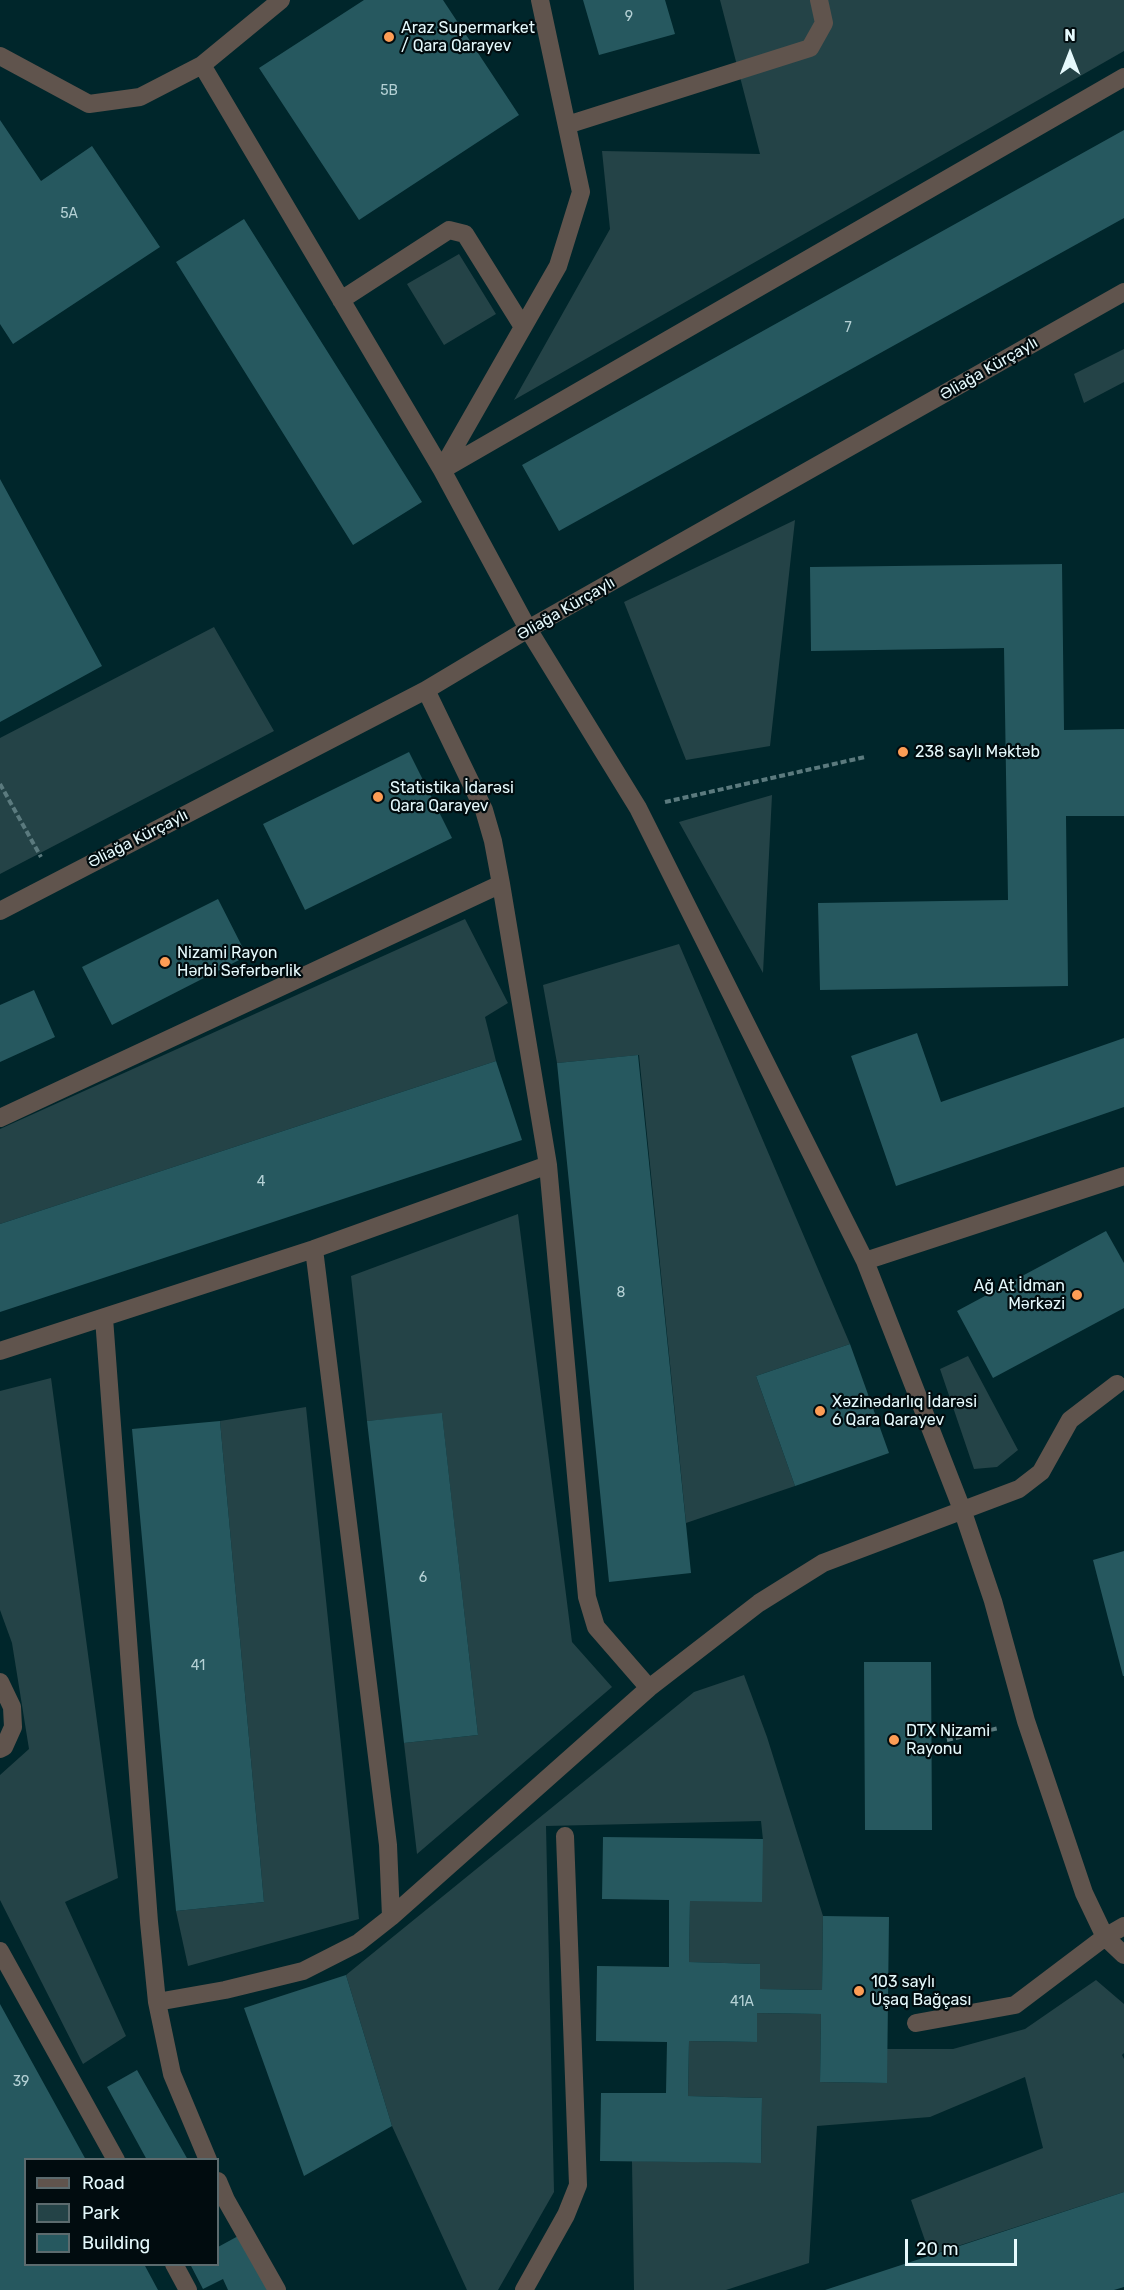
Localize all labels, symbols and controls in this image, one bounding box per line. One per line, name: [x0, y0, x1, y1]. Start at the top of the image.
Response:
house number: 9: [625, 9, 633, 25]
place label: Araz Supermarket / Qara Qarayev: [401, 18, 535, 56]
north arrow: [1040, 24, 1100, 84]
text: N: [1064, 26, 1076, 45]
marker: Araz Supermarket / Qara Qarayev: [382, 30, 396, 44]
house number: 5B: [380, 83, 398, 99]
house number: 5A: [60, 206, 78, 222]
house number: 7: [844, 320, 852, 336]
street label: Əliağa Kürçaylı: [937, 333, 1041, 405]
street label: Əliağa Kürçaylı: [514, 573, 618, 645]
place label: 238 saylı Məktəb: [915, 742, 1040, 762]
marker: 238 saylı Məktəb: [896, 745, 910, 759]
place label: Statistika İdarəsi Qara Qarayev: [390, 778, 514, 816]
marker: Statistika İdarəsi Qara Qarayev: [371, 790, 385, 804]
street label: Əliağa Kürçaylı: [85, 806, 191, 872]
place label: Nizami Rayon Hərbi Səfərbərlik: [177, 943, 301, 981]
marker: Nizami Rayon Hərbi Səfərbərlik: [158, 955, 172, 969]
house number: 4: [257, 1174, 265, 1190]
place label: Ağ At İdman Mərkəzi: [974, 1276, 1065, 1314]
house number: 8: [617, 1285, 625, 1301]
marker: Ağ At İdman Mərkəzi: [1070, 1288, 1084, 1302]
place label: Xəzinədarlıq İdarəsi 6 Qara Qarayev: [832, 1392, 977, 1430]
marker: Xəzinədarlıq İdarəsi 6 Qara Qarayev: [813, 1404, 827, 1418]
house number: 6: [419, 1570, 427, 1586]
house number: 41: [191, 1658, 205, 1674]
place label: DTX Nizami Rayonu: [906, 1721, 990, 1759]
marker: DTX Nizami Rayonu: [887, 1733, 901, 1747]
place label: 103 saylı Uşaq Bağçası: [871, 1972, 971, 2010]
marker: 103 saylı Uşaq Bağçası: [852, 1984, 866, 1998]
house number: 41A: [730, 1994, 754, 2010]
house number: 39: [13, 2074, 29, 2090]
legend: [24, 2158, 219, 2266]
text: Road: [82, 2172, 125, 2194]
text: Park: [82, 2202, 119, 2224]
scale bar: [908, 2227, 1020, 2265]
text: Building: [82, 2232, 150, 2254]
text: 20 m: [916, 2238, 958, 2260]

